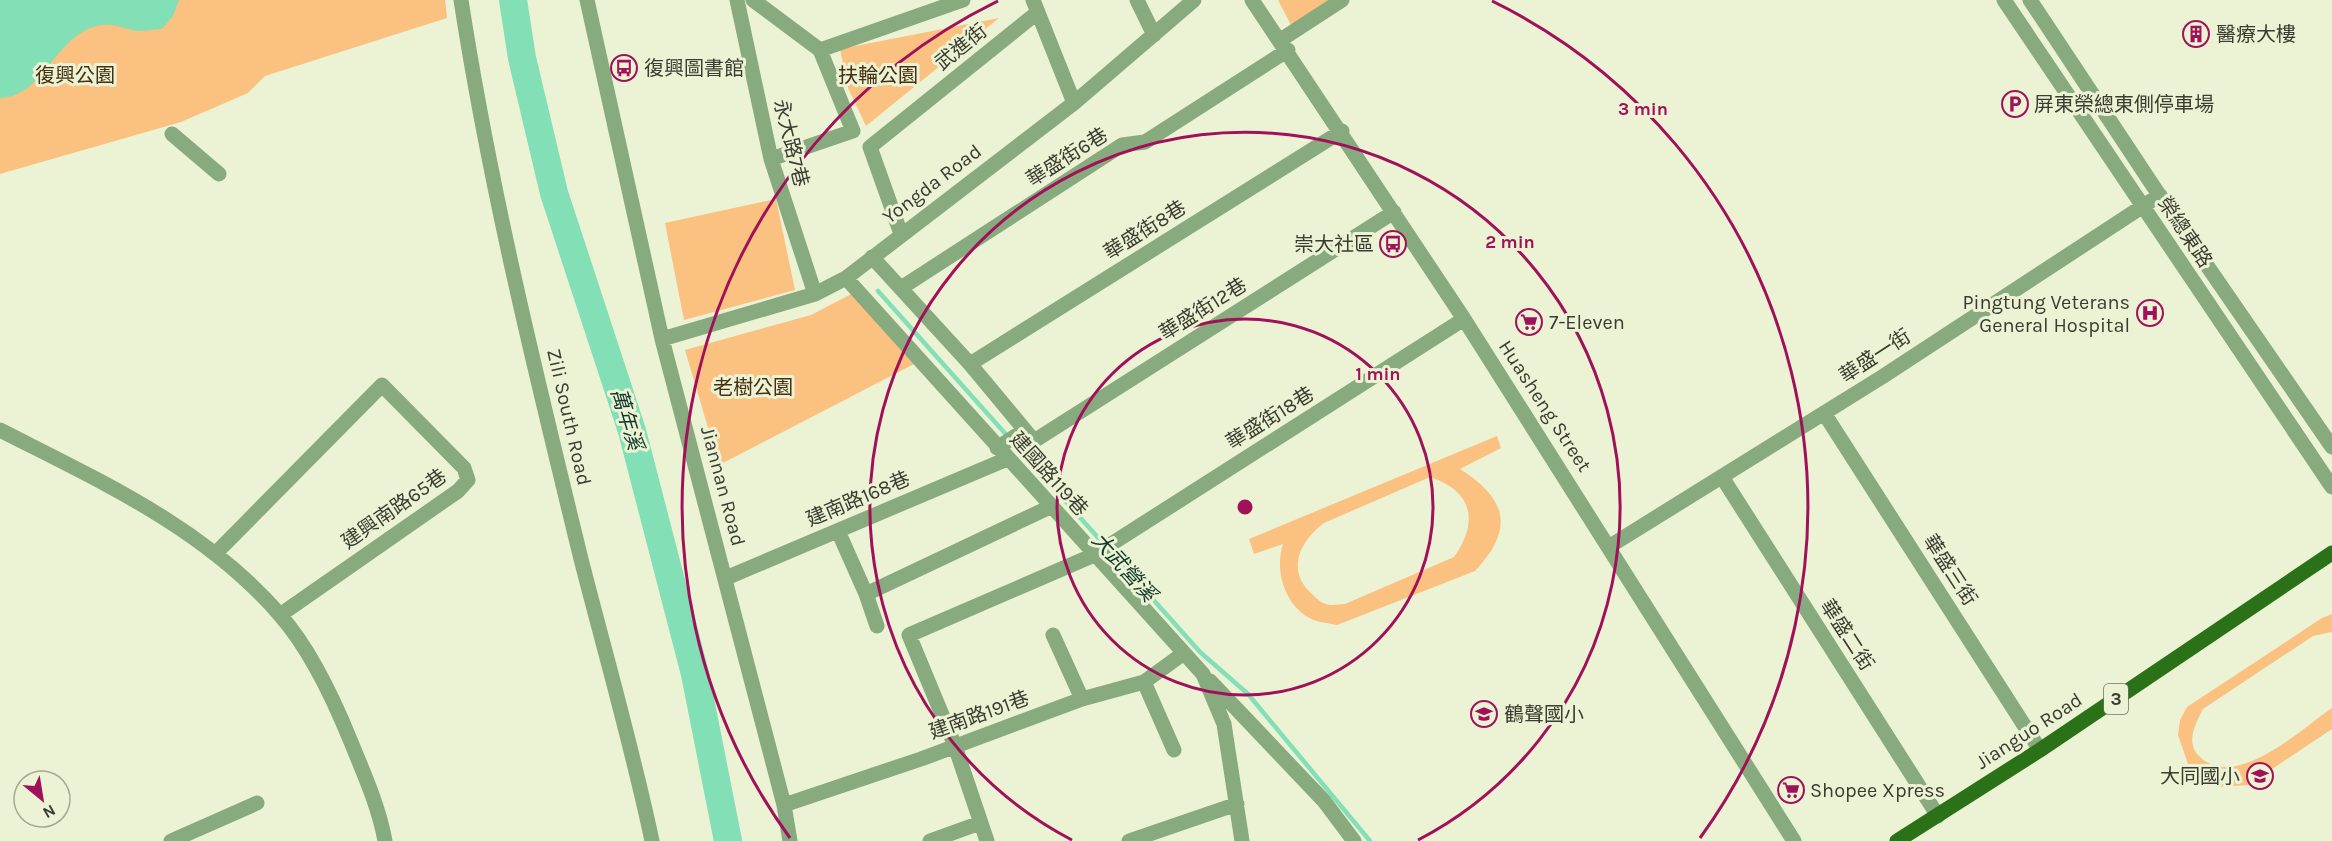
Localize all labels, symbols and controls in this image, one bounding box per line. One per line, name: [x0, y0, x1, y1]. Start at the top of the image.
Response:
street label: 武進街: [930, 19, 992, 75]
building icon: 醫療大樓: [2181, 19, 2211, 49]
place label: 醫療大樓: [2216, 23, 2296, 46]
bus stop icon: 復興圖書館: [609, 53, 639, 83]
place label: 復興圖書館: [644, 57, 744, 80]
park label: 復興公園: [35, 64, 115, 87]
park label: 扶輪公園: [838, 64, 918, 87]
parking icon: 屏東榮總東側停車場: [2000, 89, 2030, 119]
place label: 屏東榮總東側停車場: [2034, 93, 2214, 116]
street label: 永大路7巷: [769, 97, 813, 189]
text: 3 min: [1618, 98, 1668, 120]
street label: 華盛街6巷: [1022, 123, 1112, 191]
street label: Yongda Road: [878, 139, 986, 229]
street label: 榮總東路: [2153, 192, 2217, 272]
street label: 華盛街8巷: [1100, 196, 1190, 264]
bus stop icon: 崇大社區: [1378, 229, 1408, 259]
text: 2 min: [1485, 231, 1535, 253]
place label: 崇大社區: [1294, 233, 1374, 256]
street label: 華盛街12巷: [1155, 273, 1251, 345]
place label: Pingtung Veterans General Hospital: [1962, 291, 2130, 337]
hospital icon: Pingtung Veterans General Hospital: [2135, 298, 2165, 328]
supermarket icon: 7-Eleven: [1514, 307, 1544, 337]
place label: 7-Eleven: [1549, 311, 1625, 334]
street label: 華盛一街: [1835, 325, 1915, 387]
street label: Huasheng Street: [1494, 336, 1596, 477]
street label: Zili South Road: [542, 346, 596, 488]
text: 1 min: [1355, 363, 1401, 385]
park label: 老樹公園: [713, 376, 793, 399]
street label: 華盛街18巷: [1222, 382, 1318, 454]
water label: 萬年溪: [606, 385, 649, 456]
street label: Jiannan Road: [696, 424, 750, 548]
street label: 建國路119巷: [1005, 427, 1093, 521]
street label: 建興南路65巷: [337, 464, 451, 554]
street label: 建南路168巷: [803, 467, 913, 531]
centre of rings: [1235, 497, 1255, 517]
water label: 大武營溪: [1087, 528, 1163, 608]
street label: 華盛三街: [1919, 530, 1981, 610]
street label: 華盛二街: [1816, 595, 1878, 675]
road number: 3: [2104, 684, 2128, 714]
street label: 建南路191巷: [926, 686, 1032, 744]
street label: Jianguo Road: [1971, 688, 2087, 774]
school or university icon: 鶴聲國小: [1469, 699, 1499, 729]
place label: 鶴聲國小: [1504, 703, 1584, 726]
school or university icon: 大同國小: [2245, 761, 2275, 791]
place label: 大同國小: [2160, 765, 2240, 788]
north arrow: [12, 769, 72, 829]
supermarket icon: Shopee Xpress: [1776, 775, 1806, 805]
place label: Shopee Xpress: [1810, 779, 1945, 802]
text: N: [40, 800, 59, 823]

